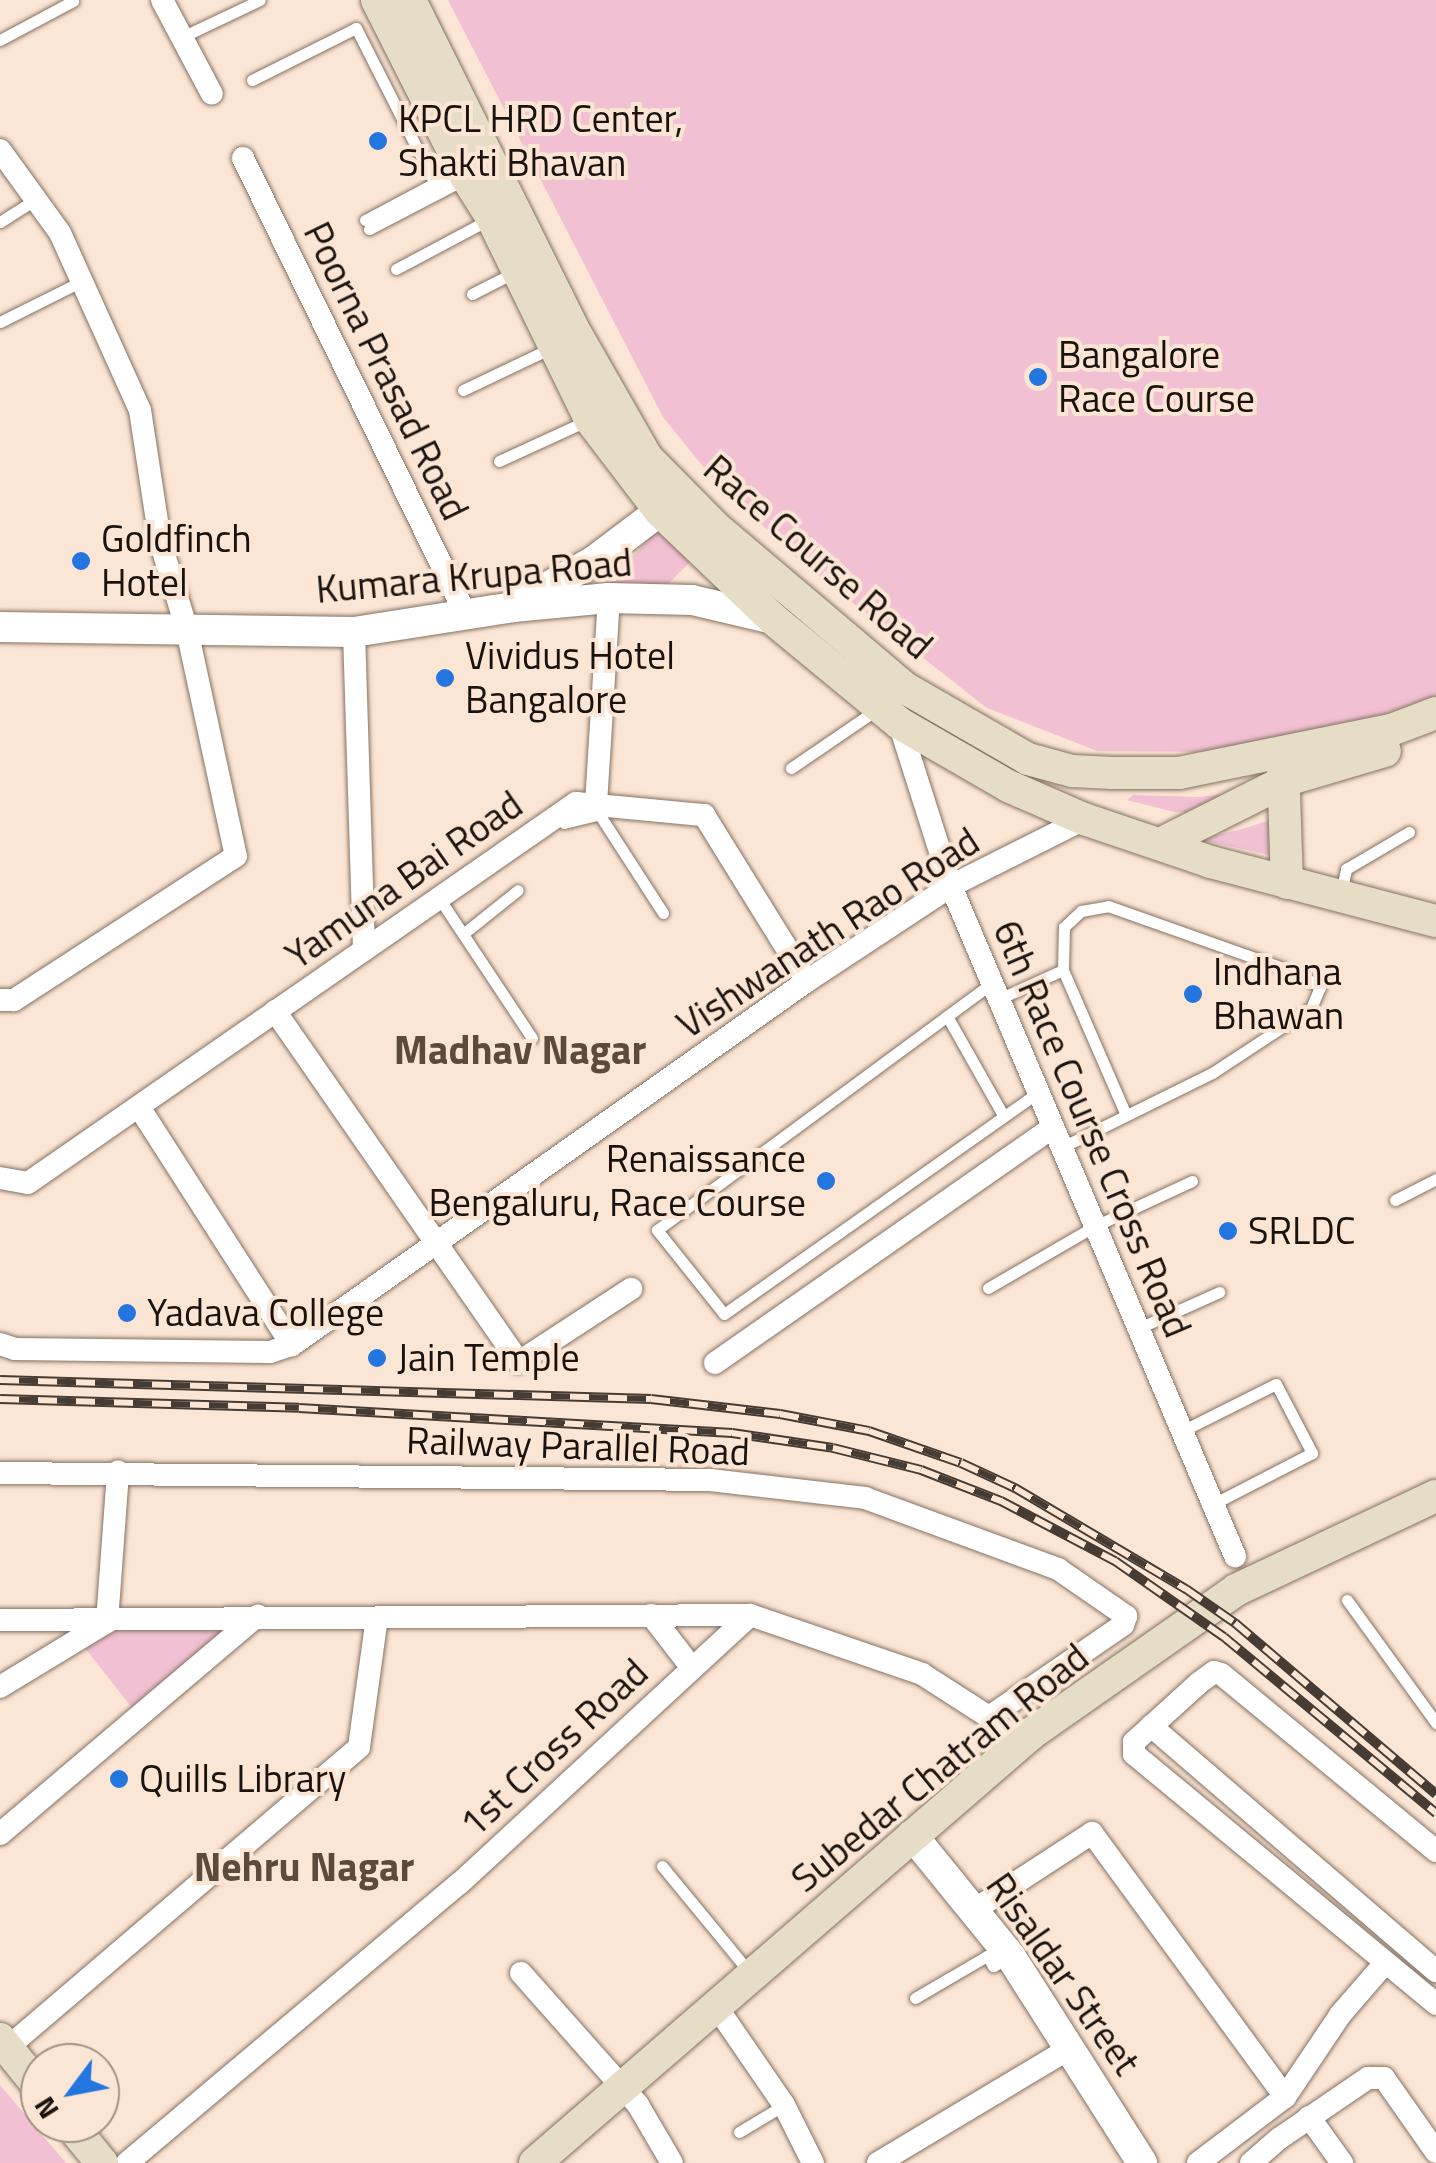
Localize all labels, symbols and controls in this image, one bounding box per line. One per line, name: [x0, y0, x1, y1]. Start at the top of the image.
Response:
place label: KPCL HRD Center, Shakti Bhavan: [398, 96, 683, 185]
marker: KPCL HRD Center, Shakti Bhavan: [367, 130, 389, 152]
street label: Poorna Prasad Road: [294, 215, 478, 527]
place label: Bangalore Race Course: [1058, 332, 1255, 422]
marker: Bangalore Race Course: [1027, 366, 1049, 388]
street label: Race Course Road: [695, 445, 941, 669]
place label: Goldfinch Hotel: [101, 516, 252, 606]
street label: Kumara Krupa Road: [314, 539, 634, 613]
marker: Goldfinch Hotel: [70, 550, 92, 572]
place label: Vividus Hotel Bangalore: [465, 633, 675, 722]
marker: Vividus Hotel Bangalore: [434, 667, 456, 689]
street label: Yamuna Bai Road: [277, 782, 531, 978]
street label: Vishwanath Rao Road: [668, 818, 988, 1048]
street label: 6th Race Course Cross Road: [983, 914, 1201, 1344]
place label: Indhana Bhawan: [1213, 949, 1344, 1038]
marker: Indhana Bhawan: [1182, 983, 1204, 1005]
district label: Madhav Nagar: [394, 1026, 646, 1074]
place label: Renaissance Bengaluru, Race Course: [428, 1136, 806, 1226]
marker: Renaissance Bengaluru, Race Course: [815, 1170, 837, 1192]
place label: SRLDC: [1248, 1208, 1355, 1254]
marker: SRLDC: [1217, 1220, 1239, 1242]
place label: Yadava College: [147, 1290, 384, 1336]
marker: Yadava College: [116, 1302, 138, 1324]
place label: Jain Temple: [397, 1335, 580, 1381]
marker: Jain Temple: [366, 1347, 388, 1369]
street label: Railway Parallel Road: [406, 1417, 750, 1475]
street label: Subedar Chatram Road: [782, 1634, 1098, 1902]
street label: 1st Cross Road: [451, 1649, 657, 1847]
place label: Quills Library: [139, 1756, 346, 1802]
marker: Quills Library: [108, 1768, 130, 1790]
district label: Nehru Nagar: [194, 1843, 414, 1891]
street label: Risaldar Street: [977, 1864, 1149, 2084]
north arrow: [20, 2043, 120, 2143]
text: N: [22, 2088, 69, 2128]

